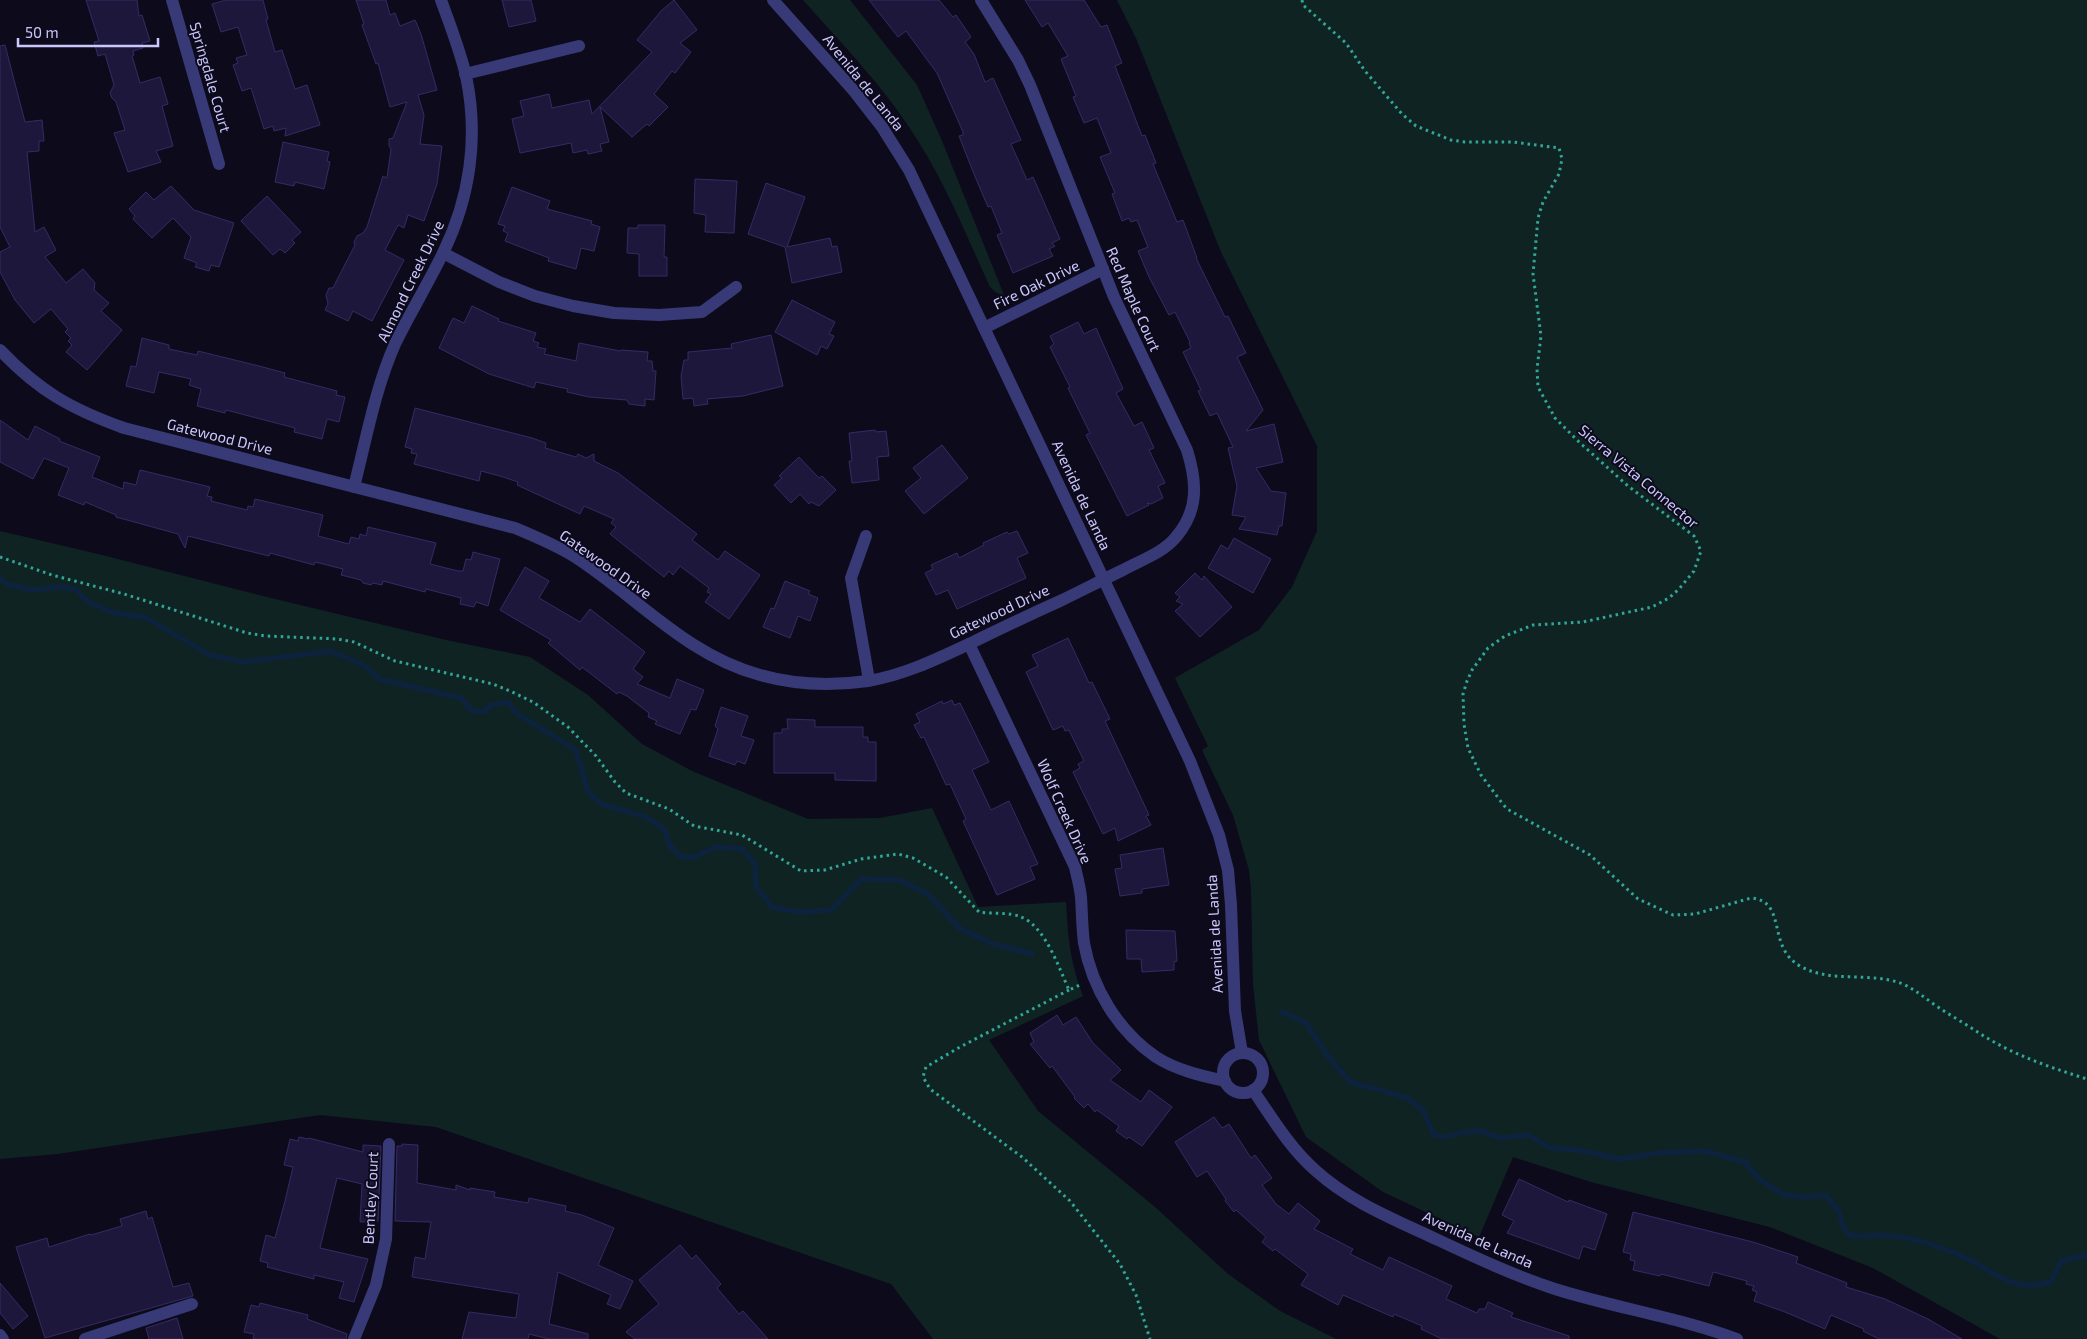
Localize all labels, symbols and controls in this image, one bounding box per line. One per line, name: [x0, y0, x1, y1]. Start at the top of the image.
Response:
scale bar: [18, 15, 158, 47]
street label: Springdale Court: [187, 20, 235, 134]
text: 50 m: [25, 23, 59, 41]
street label: Avenida de Landa: [820, 30, 908, 134]
street label: Almond Creek Drive: [373, 217, 447, 345]
street label: Red Maple Court: [1103, 244, 1165, 354]
street label: Fire Oak Drive: [990, 255, 1082, 313]
street label: Gatewood Drive: [165, 414, 275, 458]
street label: Sierra Vista Connector: [1575, 420, 1703, 532]
street label: Avenida de Landa: [1049, 437, 1115, 553]
street label: Gatewood Drive: [556, 526, 656, 602]
street label: Gatewood Drive: [946, 580, 1052, 642]
street label: Wolf Creek Drive: [1034, 756, 1096, 866]
street label: Avenida de Landa: [1202, 874, 1226, 994]
street label: Bentley Court: [359, 1151, 381, 1245]
street label: Avenida de Landa: [1420, 1207, 1536, 1271]

